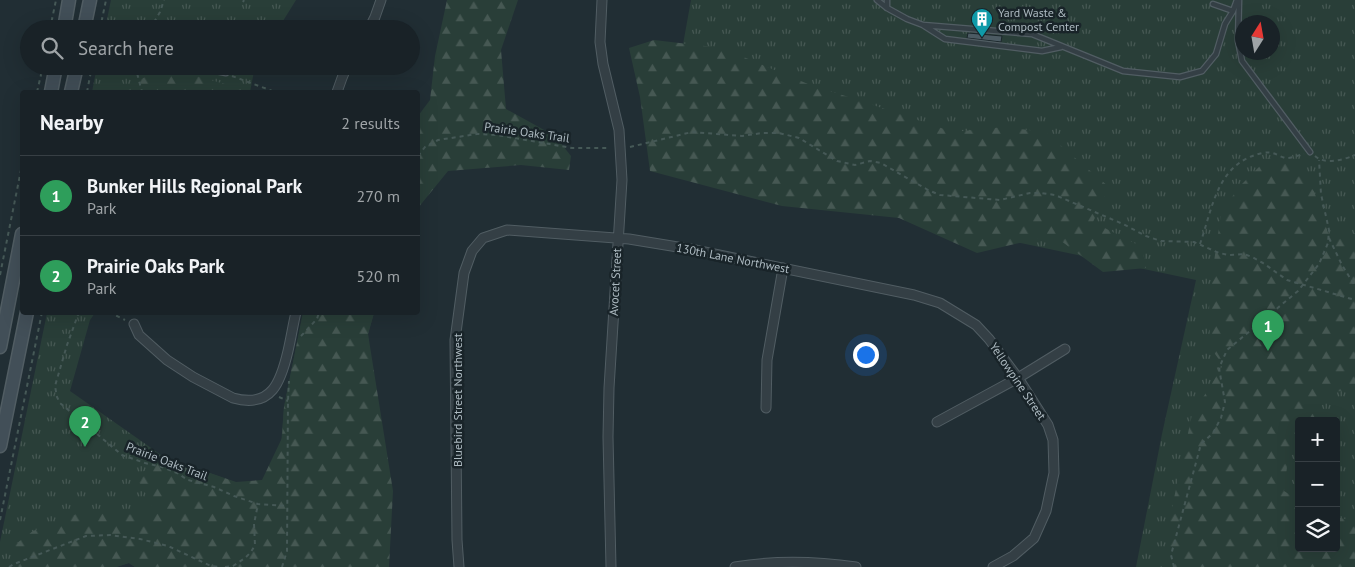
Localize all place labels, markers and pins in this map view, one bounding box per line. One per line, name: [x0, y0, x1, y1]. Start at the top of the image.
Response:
place label: Yard Waste & Compost Center: [998, 5, 1079, 34]
building icon: Yard Waste & Compost Center: [970, 7, 994, 38]
pin: 1: [1252, 310, 1284, 351]
pin: 2: [69, 406, 101, 447]

